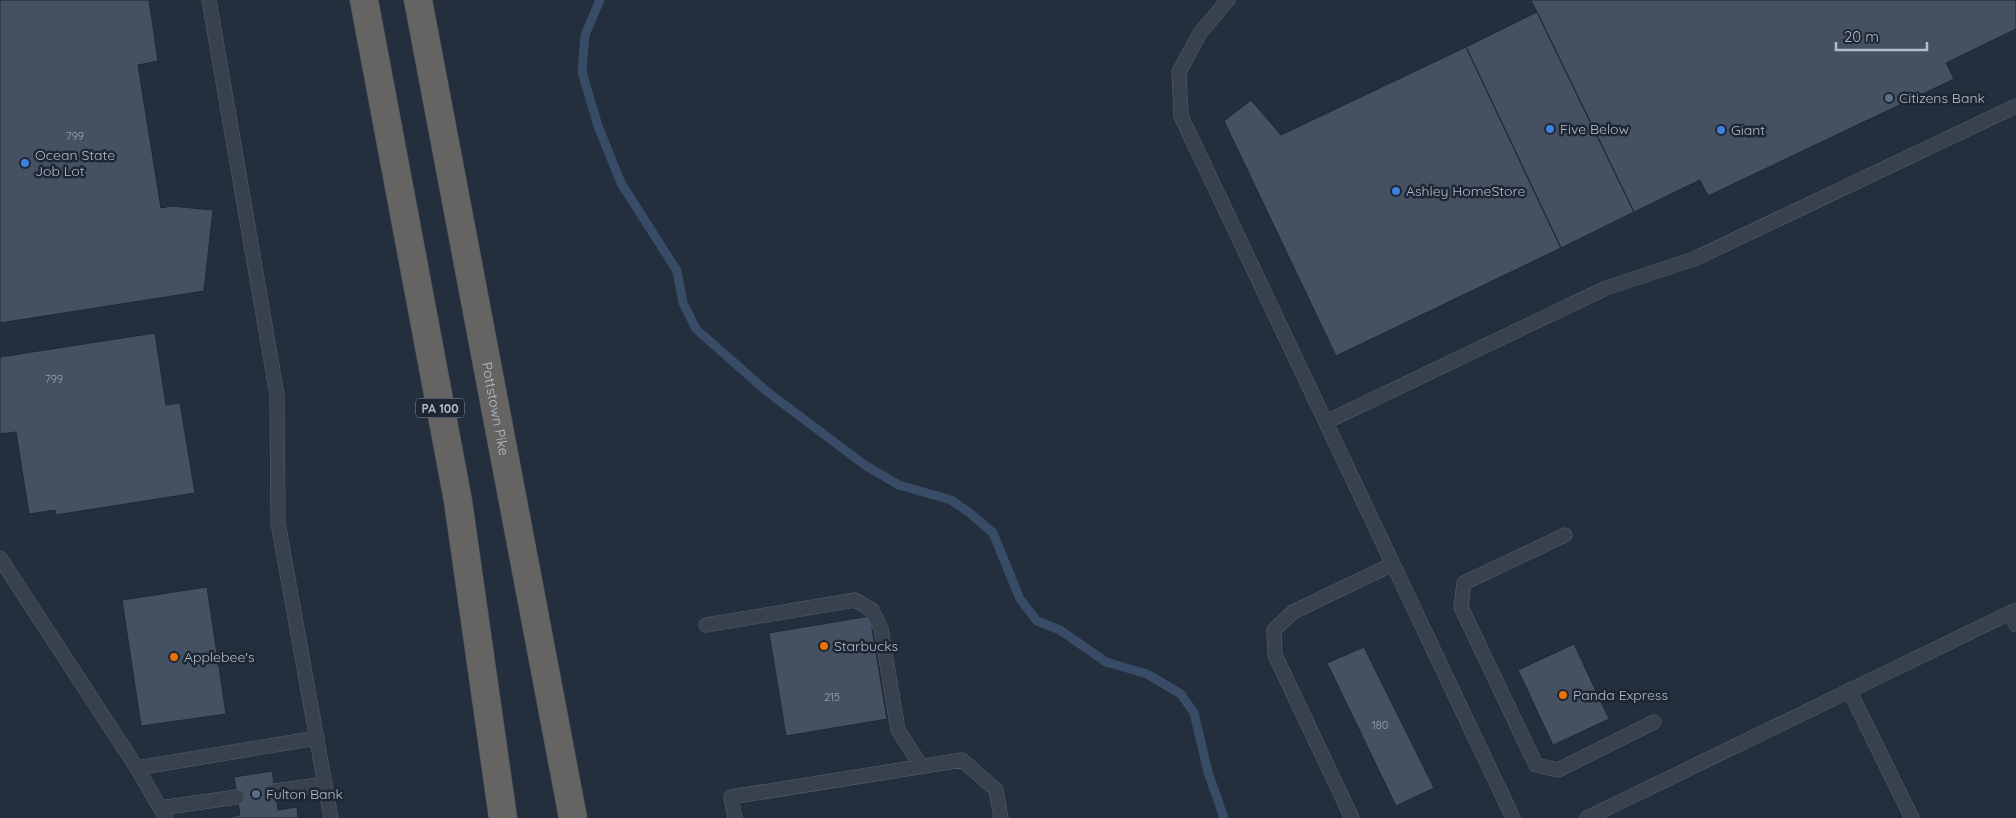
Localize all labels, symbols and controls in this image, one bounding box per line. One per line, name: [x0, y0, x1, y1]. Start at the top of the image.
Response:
scale bar: [1836, 20, 1927, 52]
text: 20 m: [1844, 27, 1879, 46]
place label: Citizens Bank: [1899, 89, 1985, 107]
marker: Citizens Bank: [1883, 92, 1895, 104]
place label: Five Below: [1560, 120, 1630, 138]
place label: Giant: [1731, 121, 1765, 139]
marker: Five Below: [1544, 123, 1556, 135]
marker: Giant: [1715, 124, 1727, 136]
house number: 799: [66, 129, 84, 143]
place label: Ocean State Job Lot: [35, 146, 115, 180]
marker: Ocean State Job Lot: [19, 157, 31, 169]
place label: Ashley HomeStore: [1406, 182, 1526, 200]
marker: Ashley HomeStore: [1390, 185, 1402, 197]
street label: Pottstown Pike: [478, 360, 513, 457]
house number: 799: [45, 372, 63, 386]
road number: PA 100: [416, 398, 464, 418]
place label: Starbucks: [834, 637, 898, 655]
marker: Starbucks: [818, 640, 830, 652]
place label: Applebee's: [184, 648, 255, 666]
marker: Applebee's: [168, 651, 180, 663]
place label: Panda Express: [1573, 686, 1668, 704]
marker: Panda Express: [1557, 689, 1569, 701]
house number: 215: [824, 690, 840, 704]
house number: 180: [1372, 718, 1388, 732]
place label: Fulton Bank: [266, 785, 343, 803]
marker: Fulton Bank: [250, 788, 262, 800]

